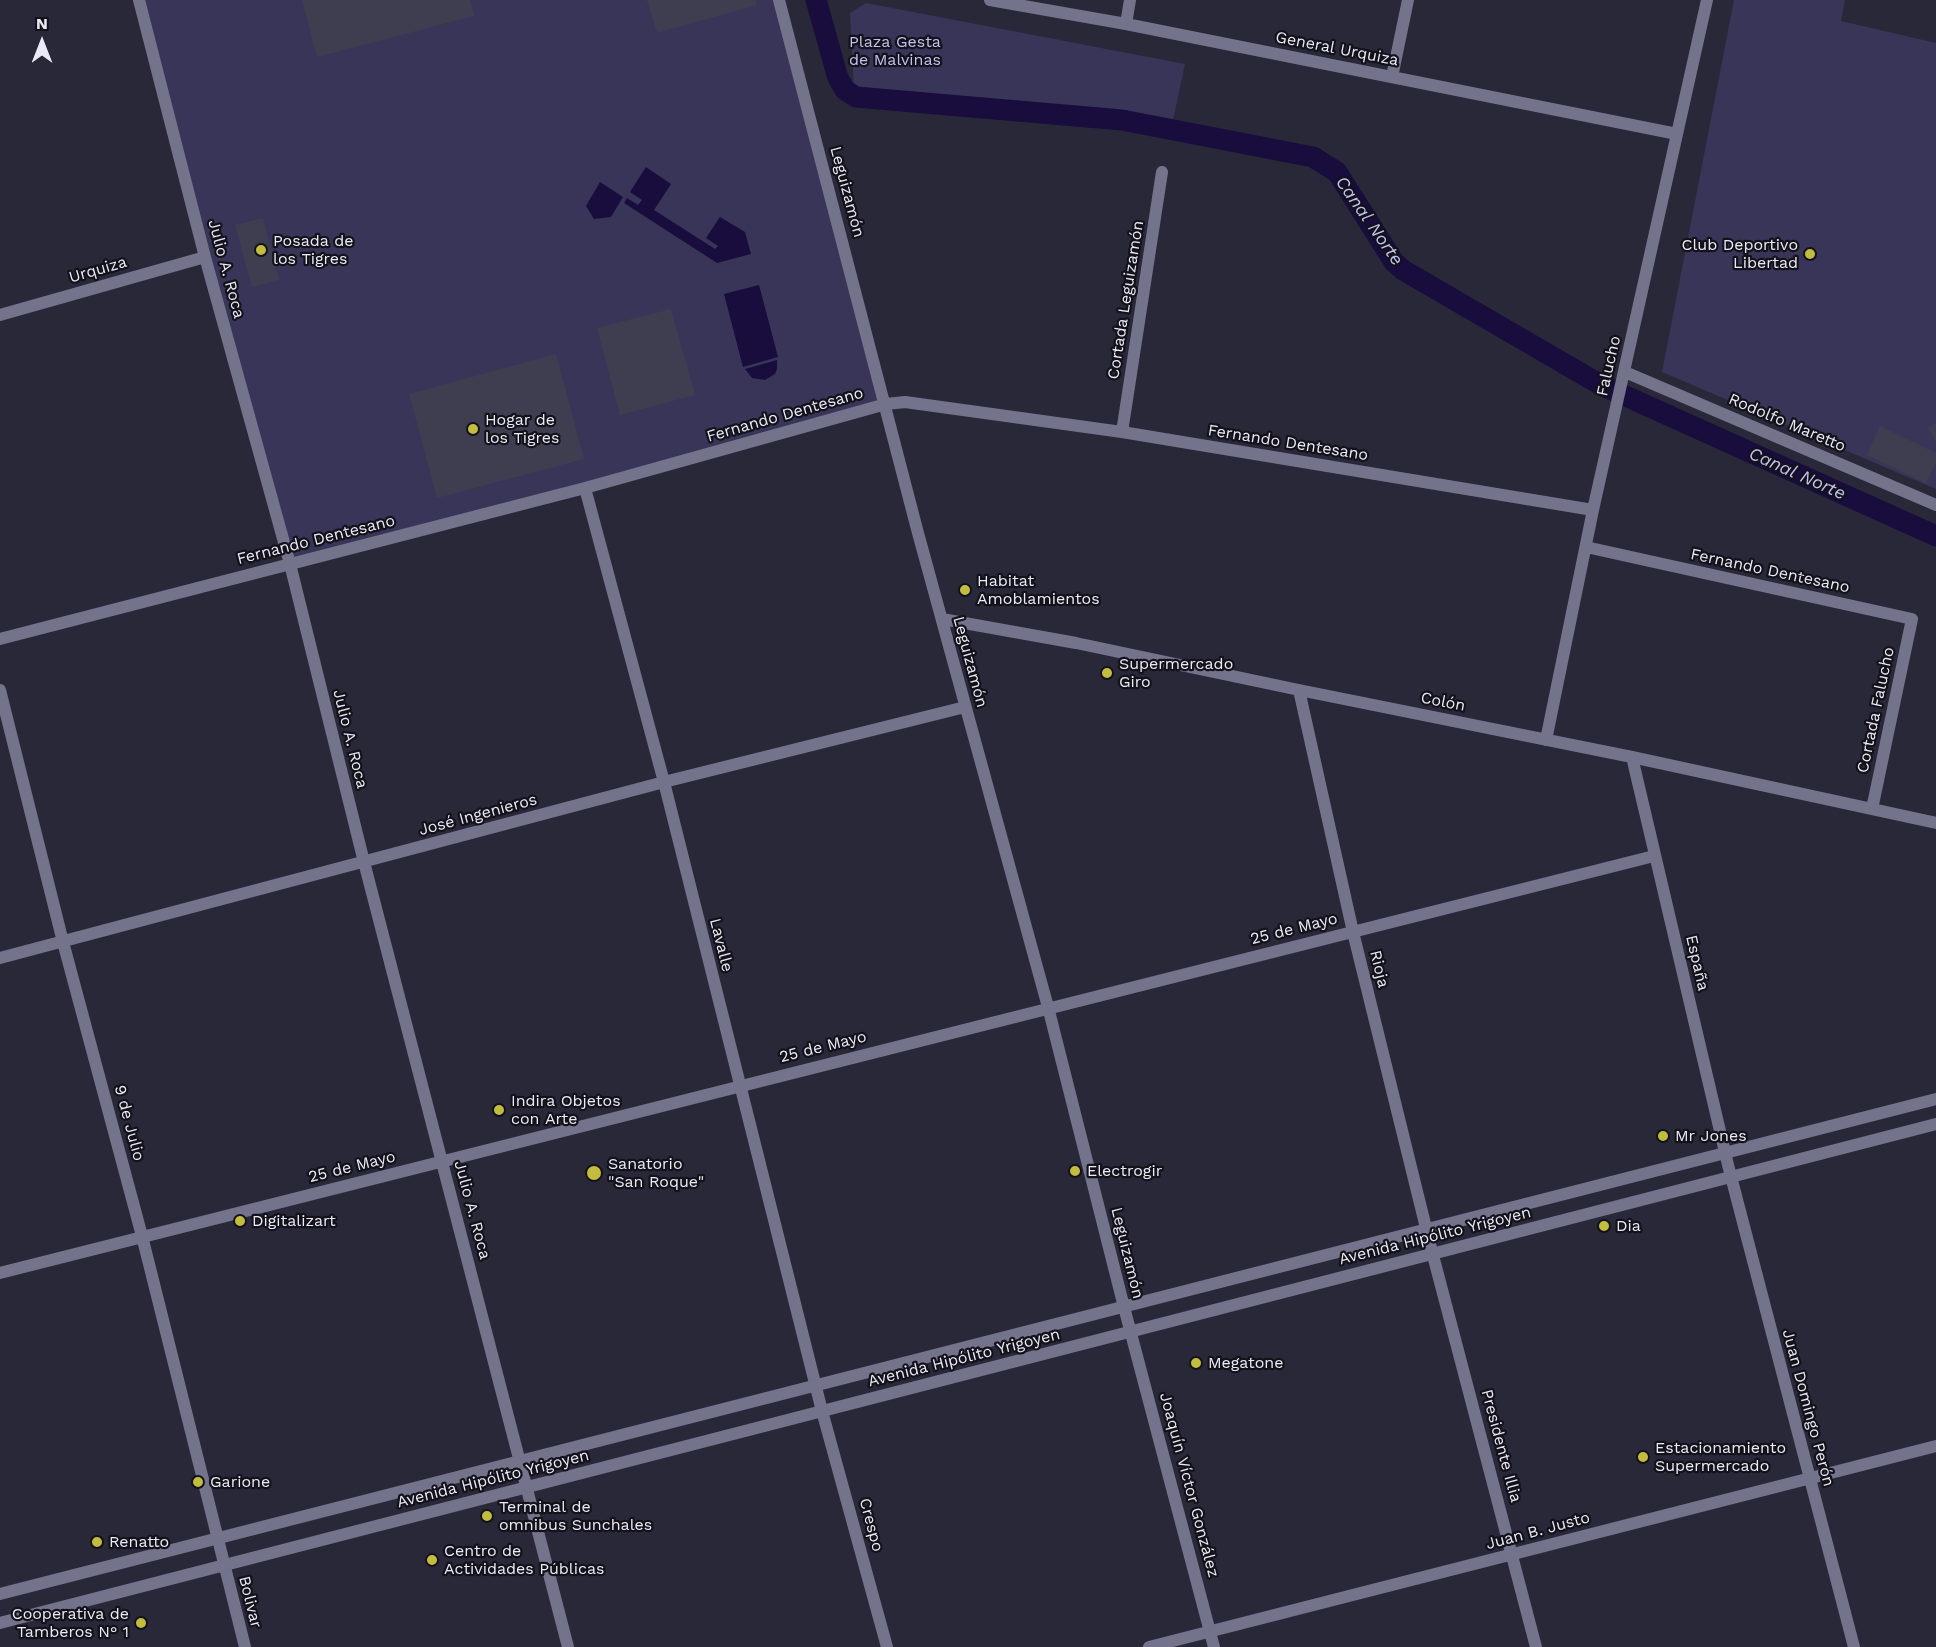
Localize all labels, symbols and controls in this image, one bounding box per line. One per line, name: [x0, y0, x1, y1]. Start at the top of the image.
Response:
north arrow: [12, 12, 72, 72]
text: N: [36, 14, 48, 33]
street label: General Urquiza: [1274, 28, 1400, 70]
park label: Plaza Gesta de Malvinas: [849, 32, 941, 70]
street label: Leguizamón: [826, 144, 868, 240]
water label: Canal Norte: [1330, 172, 1408, 270]
street label: Julio A. Roca: [204, 218, 248, 320]
street label: Cortada Leguizamón: [1104, 219, 1148, 381]
place label: Posada de los Tigres: [273, 231, 354, 269]
place label: Club Deportivo Libertad: [1681, 235, 1798, 273]
marker: Posada de los Tigres: [254, 243, 268, 257]
marker: Club Deportivo Libertad: [1803, 247, 1817, 261]
street label: Urquiza: [67, 253, 129, 287]
street label: Falucho: [1593, 334, 1625, 398]
street label: Fernando Dentesano: [704, 383, 866, 447]
street label: Rodolfo Maretto: [1725, 390, 1849, 456]
place label: Hogar de los Tigres: [485, 410, 559, 448]
street label: Fernando Dentesano: [1206, 421, 1370, 465]
marker: Hogar de los Tigres: [466, 422, 480, 436]
water label: Canal Norte: [1745, 443, 1849, 505]
street label: Fernando Dentesano: [235, 511, 397, 569]
street label: Fernando Dentesano: [1689, 545, 1851, 597]
place label: Habitat Amoblamientos: [977, 571, 1100, 609]
marker: Habitat Amoblamientos: [958, 583, 972, 597]
street label: Leguizamón: [949, 614, 991, 710]
street label: Cortada Falucho: [1853, 645, 1899, 775]
place label: Supermercado Giro: [1119, 654, 1233, 692]
marker: Supermercado Giro: [1100, 666, 1114, 680]
street label: Julio A. Roca: [328, 687, 372, 791]
street label: Colón: [1419, 688, 1467, 716]
street label: José Ingenieros: [417, 790, 539, 840]
street label: 25 de Mayo: [1249, 909, 1339, 949]
street label: Lavalle: [705, 916, 737, 974]
street label: España: [1681, 933, 1713, 993]
street label: Rioja: [1365, 948, 1393, 990]
street label: 25 de Mayo: [778, 1027, 868, 1067]
street label: 9 de Julio: [110, 1083, 148, 1163]
place label: Indira Objetos con Arte: [511, 1091, 621, 1129]
marker: Indira Objetos con Arte: [492, 1103, 506, 1117]
place label: Mr Jones: [1675, 1126, 1747, 1146]
marker: Mr Jones: [1656, 1129, 1670, 1143]
street label: 25 de Mayo: [307, 1147, 397, 1187]
place label: Sanatorio "San Roque": [608, 1154, 704, 1192]
street label: Julio A. Roca: [450, 1159, 494, 1261]
place label: Electrogir: [1087, 1161, 1162, 1181]
marker: Sanatorio "San Roque": [585, 1164, 603, 1182]
marker: Electrogir: [1068, 1164, 1082, 1178]
street label: Avenida Hipólito Yrigoyen: [1337, 1203, 1533, 1269]
street label: Leguizamón: [1106, 1205, 1148, 1301]
place label: Digitalizart: [252, 1211, 336, 1231]
marker: Digitalizart: [233, 1214, 247, 1228]
place label: Dia: [1616, 1216, 1641, 1236]
marker: Dia: [1597, 1219, 1611, 1233]
street label: Avenida Hipólito Yrigoyen: [866, 1325, 1062, 1391]
street label: Juan Domingo Perón: [1778, 1327, 1838, 1489]
place label: Megatone: [1208, 1353, 1283, 1373]
marker: Megatone: [1189, 1356, 1203, 1370]
street label: Presidente Illia: [1477, 1387, 1525, 1505]
street label: Joaquín Víctor González: [1155, 1391, 1223, 1579]
place label: Estacionamiento Supermercado: [1655, 1438, 1786, 1476]
street label: Avenida Hipólito Yrigoyen: [395, 1446, 591, 1512]
marker: Estacionamiento Supermercado: [1636, 1450, 1650, 1464]
place label: Garione: [210, 1472, 270, 1492]
marker: Garione: [191, 1475, 205, 1489]
street label: Crespo: [855, 1496, 887, 1554]
place label: Terminal de omnibus Sunchales: [499, 1497, 652, 1535]
street label: Juan B. Justo: [1484, 1508, 1592, 1554]
marker: Terminal de omnibus Sunchales: [480, 1509, 494, 1523]
place label: Renatto: [109, 1532, 169, 1552]
marker: Renatto: [90, 1535, 104, 1549]
place label: Centro de Actividades Públicas: [444, 1541, 604, 1579]
marker: Centro de Actividades Públicas: [425, 1553, 439, 1567]
street label: Bolivar: [234, 1574, 266, 1630]
place label: Cooperativa de Tamberos N° 1: [12, 1604, 129, 1642]
marker: Cooperativa de Tamberos N° 1: [134, 1616, 148, 1630]

